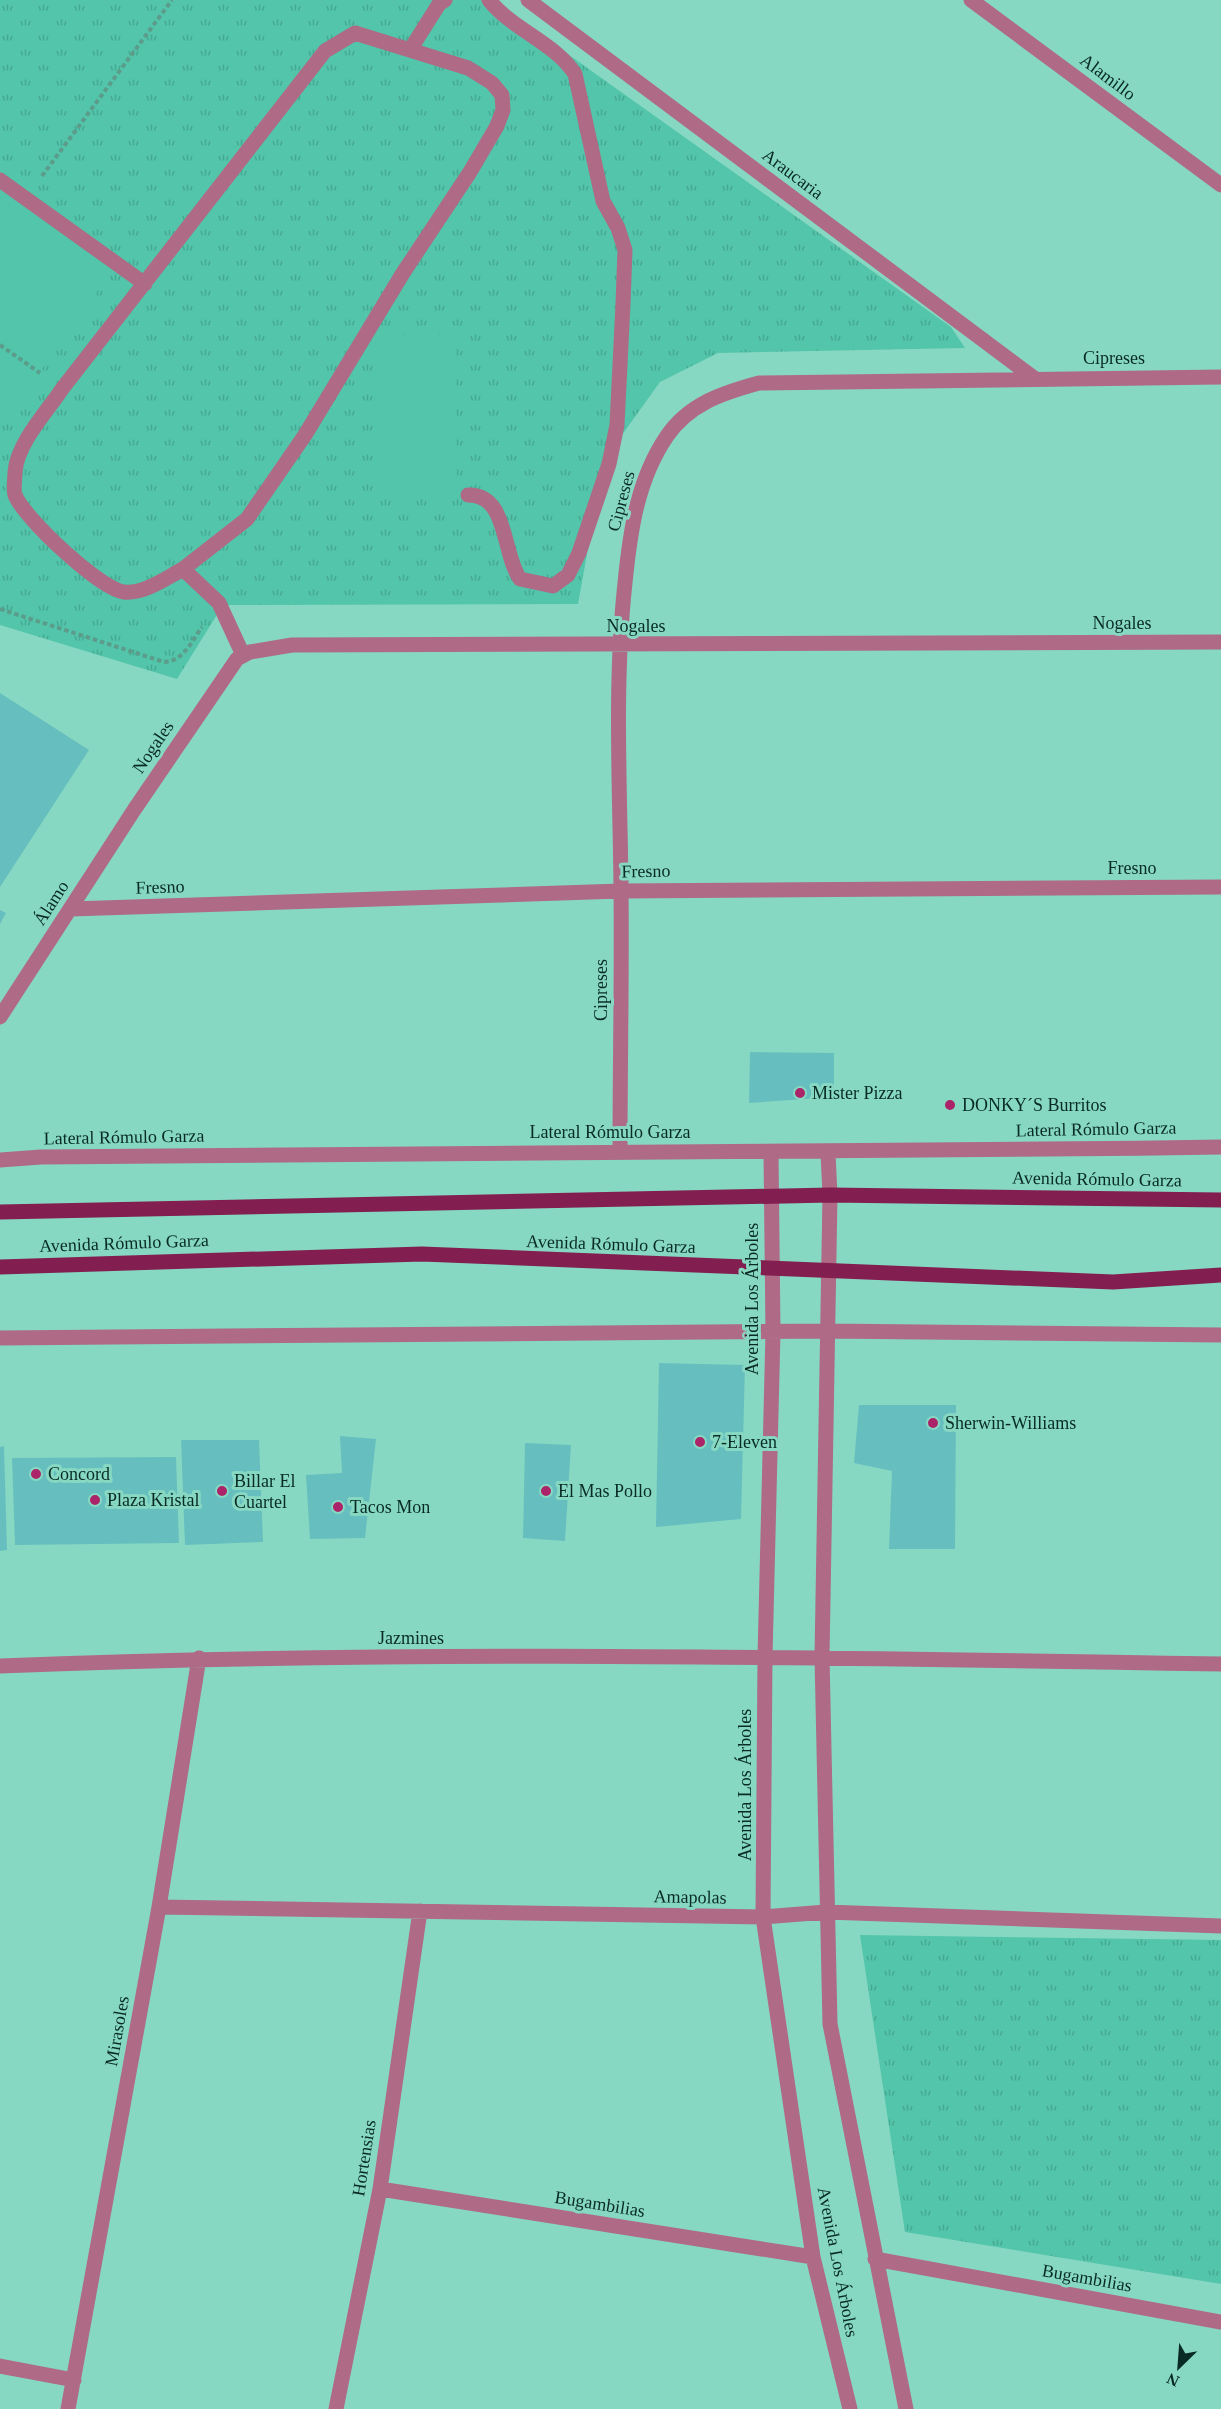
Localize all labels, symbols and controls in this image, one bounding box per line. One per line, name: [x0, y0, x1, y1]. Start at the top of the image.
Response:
street label: Alamillo: [1076, 50, 1140, 104]
street label: Araucaria: [759, 145, 827, 203]
street label: Cipreses: [1083, 348, 1145, 368]
street label: Cipreses: [603, 468, 639, 534]
street label: Nogales: [1093, 613, 1151, 633]
street label: Nogales: [607, 616, 665, 636]
street label: Nogales: [128, 717, 178, 777]
street label: Fresno: [1108, 858, 1157, 878]
street label: Fresno: [621, 861, 671, 881]
street label: Álamo: [28, 876, 73, 929]
street label: Fresno: [135, 876, 185, 898]
street label: Cipreses: [591, 959, 611, 1021]
place label: Mister Pizza: [812, 1083, 902, 1103]
marker: Mister Pizza: [793, 1086, 807, 1100]
place label: DONKY´S Burritos: [962, 1095, 1107, 1115]
marker: DONKY´S Burritos: [943, 1098, 957, 1112]
street label: Lateral Rómulo Garza: [1015, 1118, 1177, 1140]
street label: Lateral Rómulo Garza: [530, 1122, 690, 1142]
street label: Lateral Rómulo Garza: [43, 1126, 205, 1148]
street label: Avenida Rómulo Garza: [1012, 1168, 1182, 1190]
street label: Avenida Los Árboles: [741, 1223, 762, 1375]
street label: Avenida Rómulo Garza: [39, 1230, 209, 1256]
street label: Avenida Rómulo Garza: [526, 1231, 696, 1257]
place label: Sherwin-Williams: [945, 1413, 1076, 1433]
marker: Sherwin-Williams: [926, 1416, 940, 1430]
place label: 7-Eleven: [712, 1432, 777, 1452]
marker: 7-Eleven: [693, 1435, 707, 1449]
place label: Concord: [48, 1464, 110, 1484]
marker: Concord: [29, 1467, 43, 1481]
place label: Billar El Cuartel: [234, 1471, 296, 1512]
place label: El Mas Pollo: [558, 1481, 652, 1501]
marker: Billar El Cuartel: [215, 1484, 229, 1498]
marker: El Mas Pollo: [539, 1484, 553, 1498]
place label: Plaza Kristal: [107, 1490, 199, 1510]
marker: Plaza Kristal: [88, 1493, 102, 1507]
place label: Tacos Mon: [350, 1497, 430, 1517]
marker: Tacos Mon: [331, 1500, 345, 1514]
street label: Jazmines: [378, 1628, 444, 1648]
street label: Avenida Los Árboles: [734, 1709, 755, 1861]
street label: Amapolas: [653, 1886, 727, 1908]
street label: Mirasoles: [101, 1994, 133, 2068]
street label: Hortensias: [348, 2118, 380, 2198]
street label: Avenida Los Árboles: [814, 2185, 863, 2339]
street label: Bugambilias: [553, 2187, 647, 2221]
street label: Bugambilias: [1040, 2260, 1134, 2296]
north arrow: [1149, 2337, 1209, 2397]
text: N: [1164, 2370, 1182, 2390]

